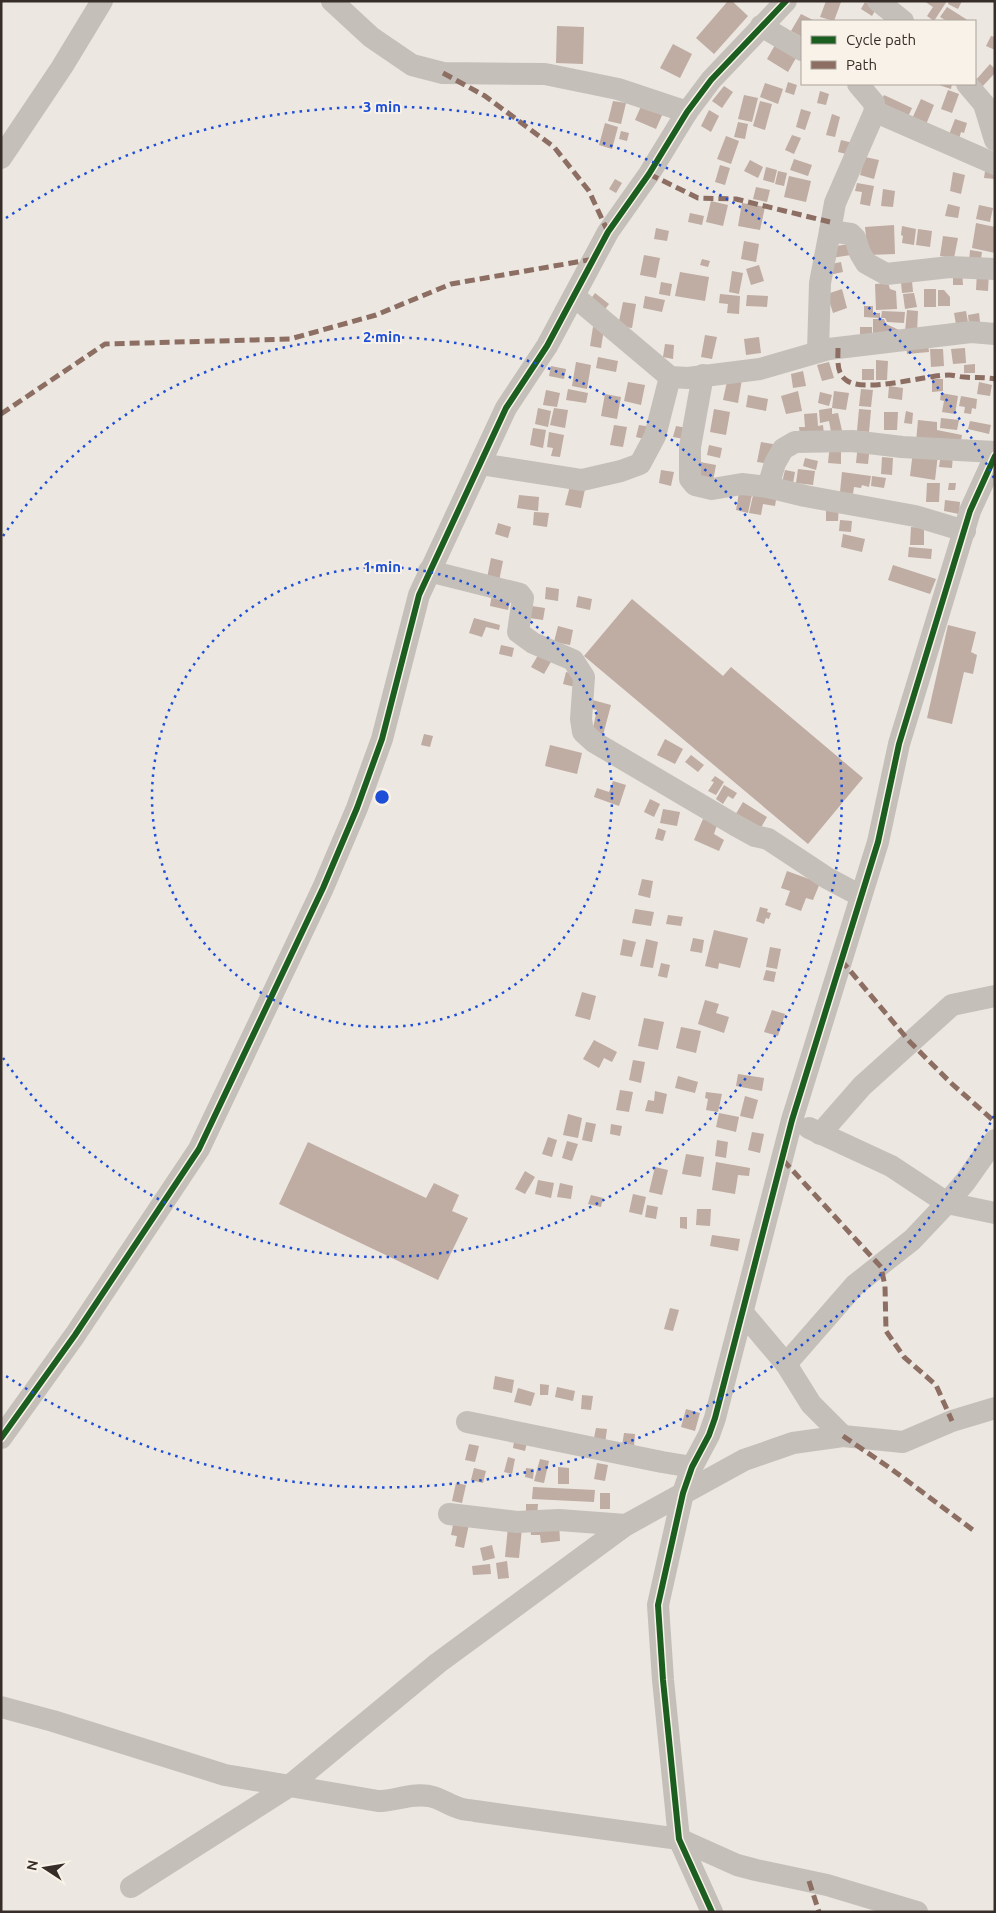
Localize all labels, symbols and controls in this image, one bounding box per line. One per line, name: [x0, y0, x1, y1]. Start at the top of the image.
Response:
legend: [801, 20, 976, 85]
text: Cycle path: [846, 31, 916, 48]
text: Path: [846, 56, 877, 73]
text: 3 min: [363, 98, 401, 115]
text: 2 min: [363, 328, 401, 345]
text: 1 min: [363, 558, 401, 575]
centre of rings: [373, 788, 391, 806]
north arrow: [20, 1843, 70, 1893]
text: N: [23, 1859, 41, 1872]

